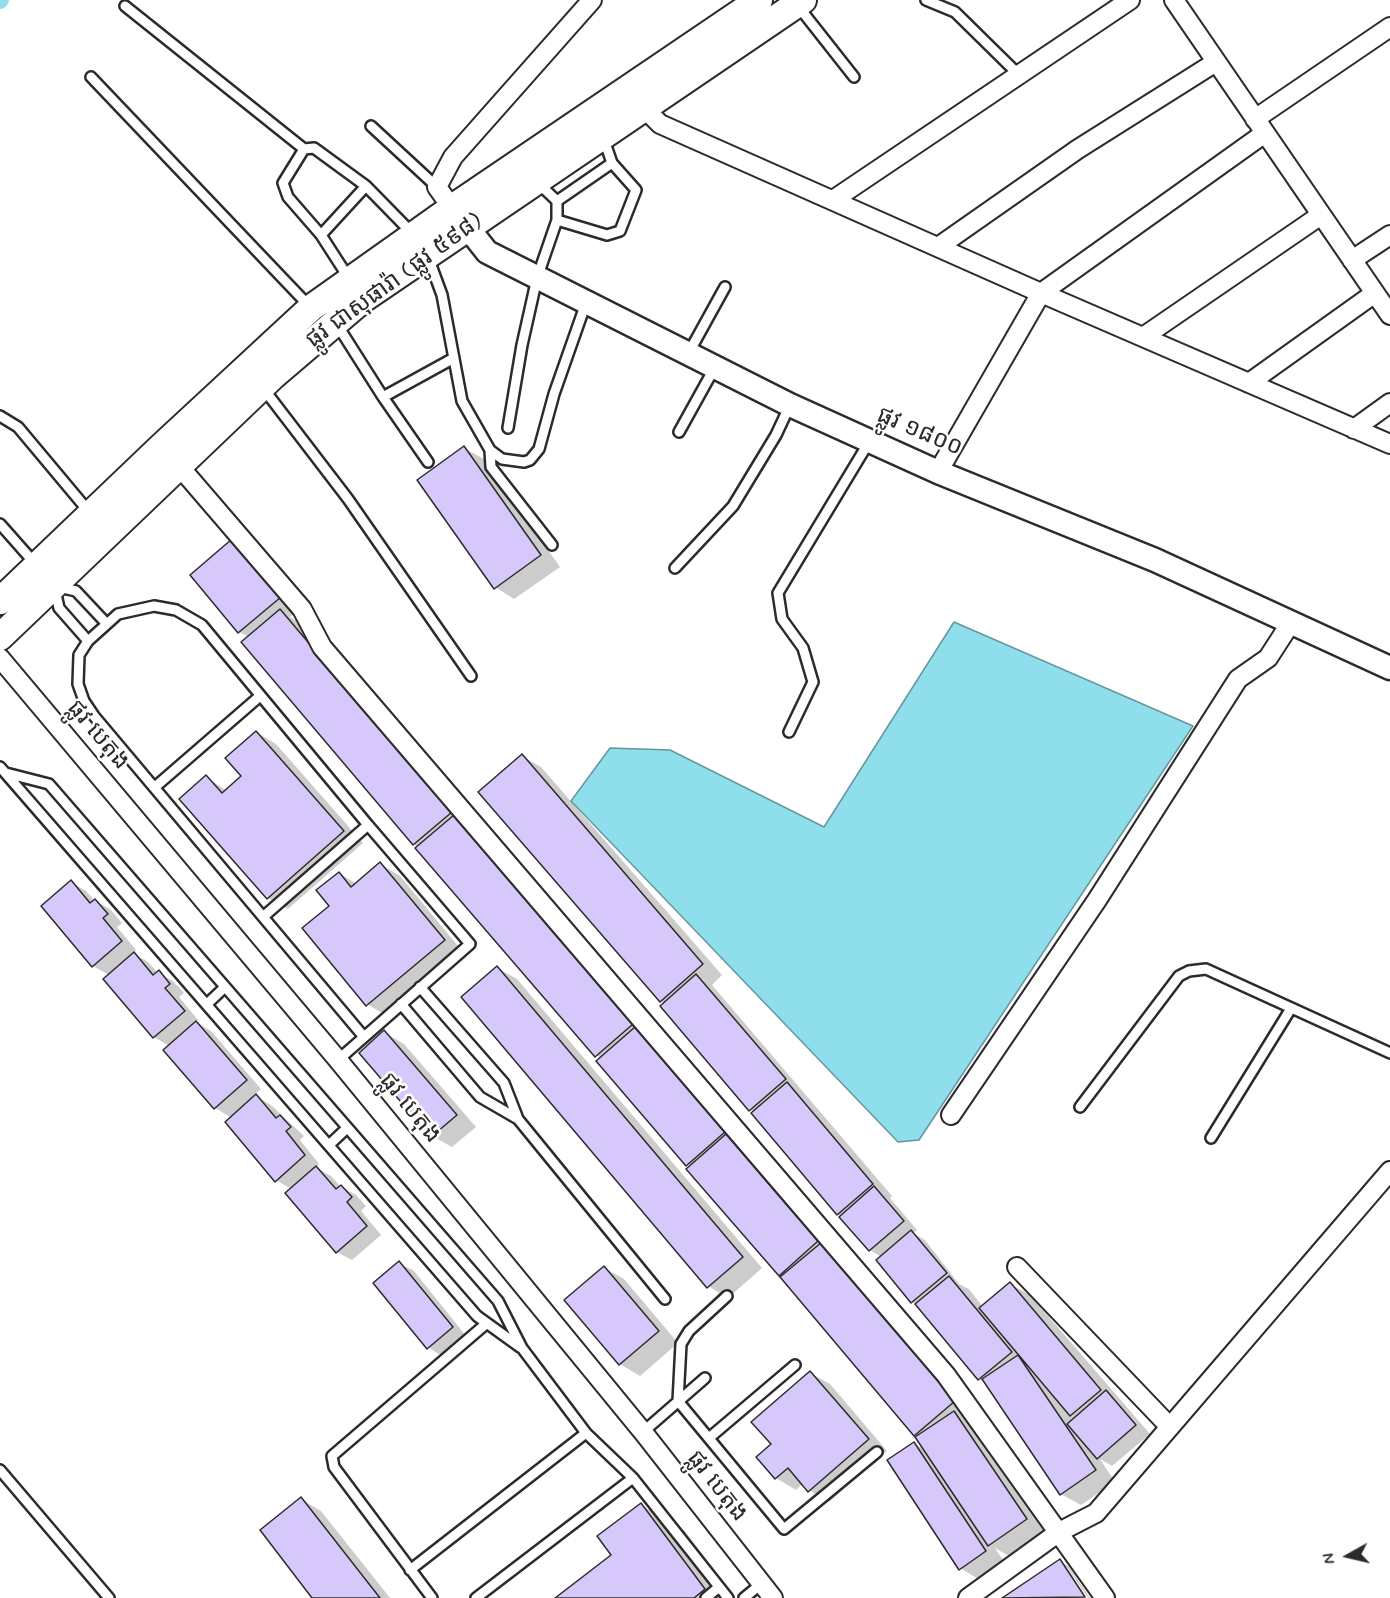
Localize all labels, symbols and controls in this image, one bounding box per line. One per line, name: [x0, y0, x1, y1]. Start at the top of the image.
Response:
street label: ផ្លូវ ជាសុផារ៉ា (ផ្លូវ ៥៩៨): [301, 208, 489, 356]
street label: ផ្លូវ ១៨០០: [872, 402, 966, 464]
street label: ផ្លូវ បេតុង: [60, 695, 134, 777]
street label: ផ្លូវ បេតុង: [372, 1068, 446, 1150]
street label: ផ្លូវ បេតុង: [679, 1446, 753, 1528]
north arrow: [1318, 1526, 1378, 1586]
text: N: [1319, 1552, 1341, 1565]

